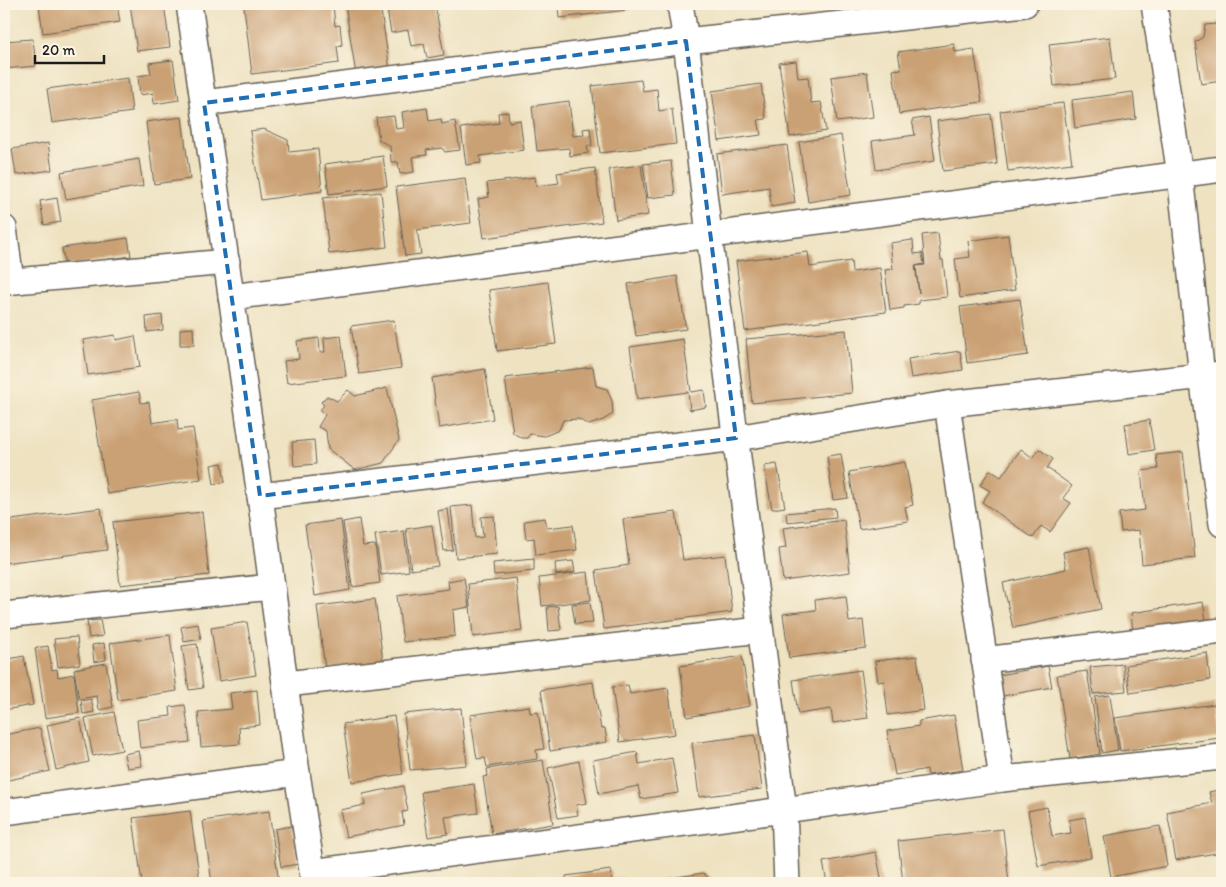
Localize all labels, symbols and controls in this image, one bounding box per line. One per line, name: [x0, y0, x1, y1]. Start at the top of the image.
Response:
scale bar: [35, 32, 104, 64]
text: 20 m: [42, 41, 76, 59]

